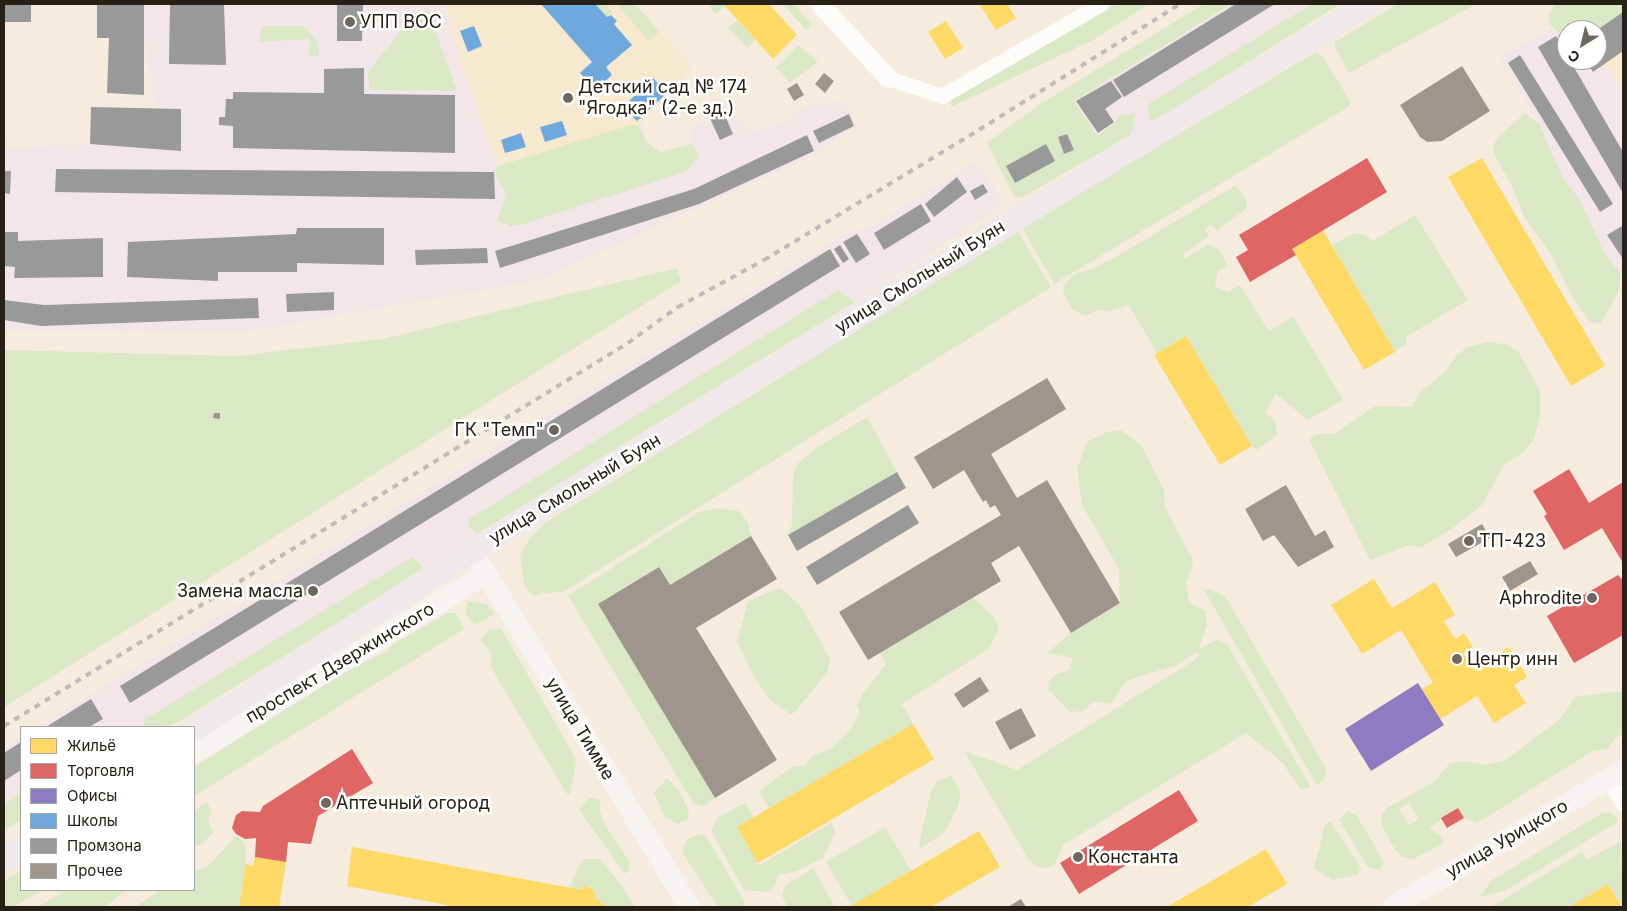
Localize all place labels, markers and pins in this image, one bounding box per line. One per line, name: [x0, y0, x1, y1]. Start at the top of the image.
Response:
place label: УПП ВОС: [360, 11, 442, 33]
marker: УПП ВОС: [344, 16, 356, 28]
place label: Детский сад № 174 "Ягодка" (2-е зд.): [578, 77, 747, 120]
marker: Детский сад № 174 "Ягодка" (2-е зд.): [562, 92, 574, 104]
place label: ГК "Темп": [455, 419, 544, 441]
marker: ГК "Темп": [548, 424, 560, 436]
place label: ТП-423: [1479, 530, 1546, 552]
marker: ТП-423: [1463, 535, 1475, 547]
place label: Замена масла: [177, 580, 303, 602]
marker: Замена масла: [307, 585, 319, 597]
place label: Aphrodite: [1499, 587, 1582, 609]
marker: Aphrodite: [1586, 592, 1598, 604]
place label: Центр инн: [1467, 648, 1558, 670]
marker: Центр инн: [1451, 653, 1463, 665]
place label: Аптечный огород: [336, 792, 490, 814]
marker: Аптечный огород: [320, 797, 332, 809]
place label: Константа: [1088, 846, 1179, 868]
marker: Константа: [1072, 851, 1084, 863]

